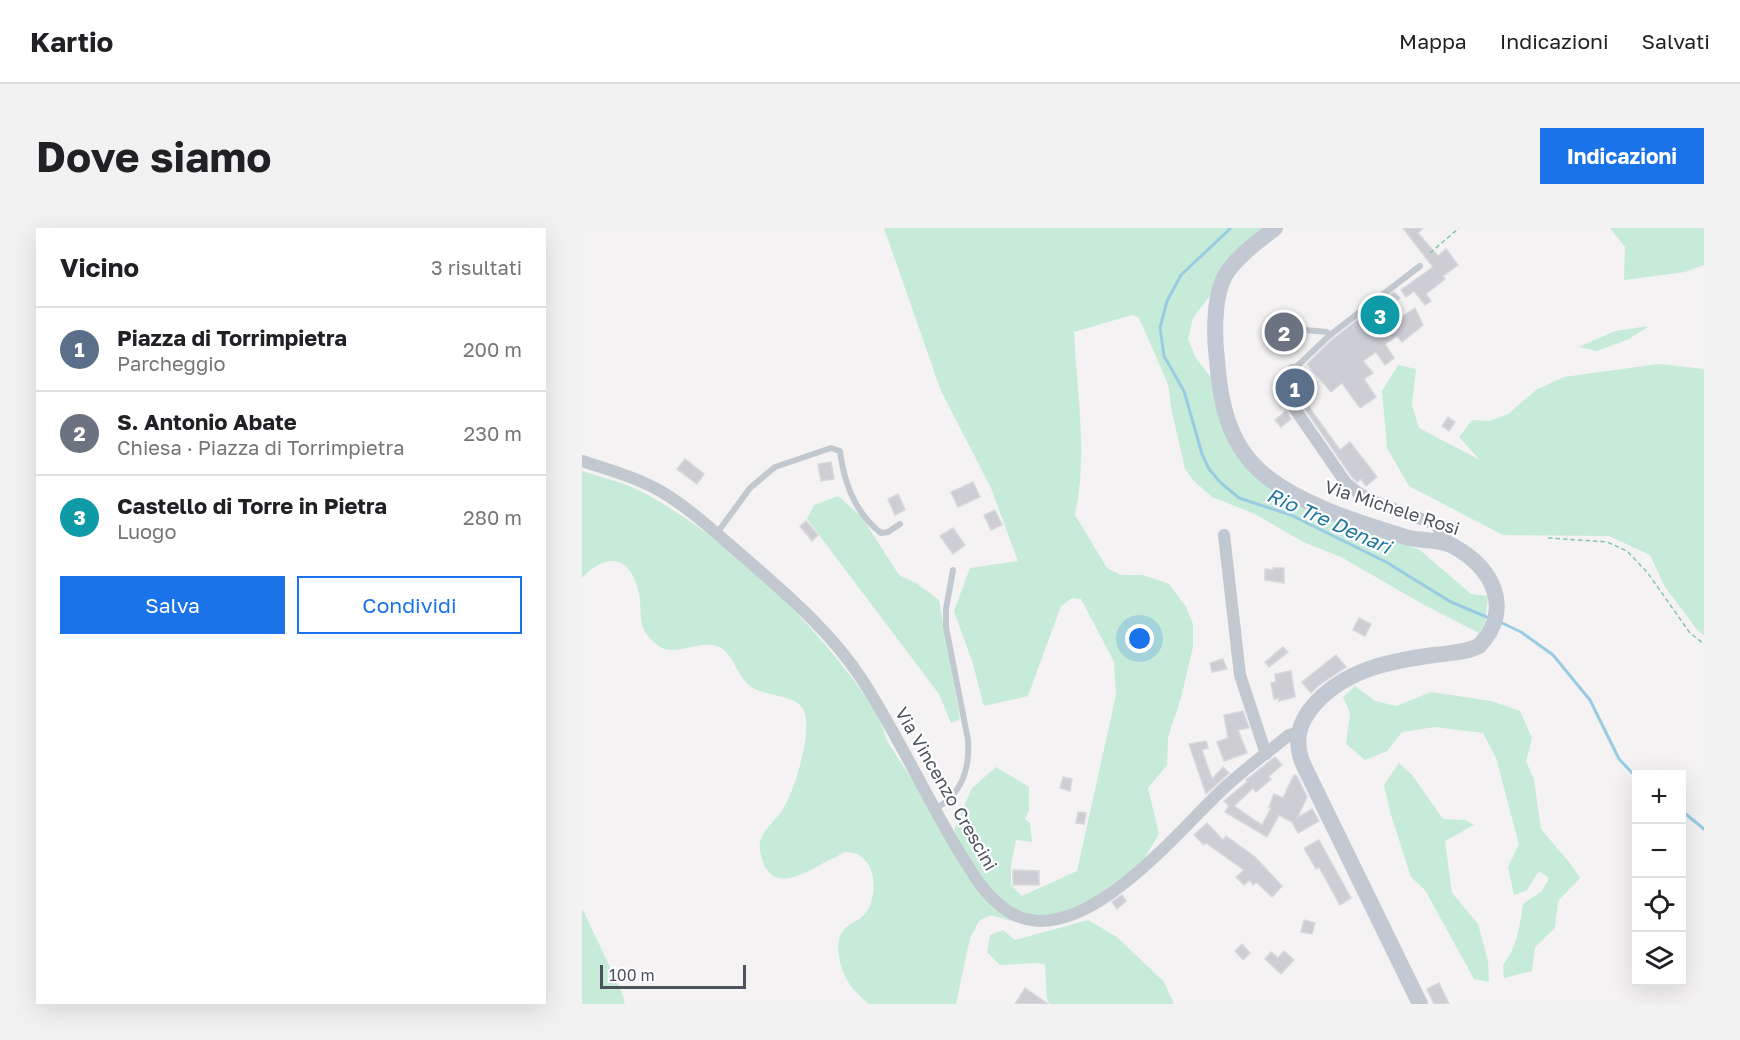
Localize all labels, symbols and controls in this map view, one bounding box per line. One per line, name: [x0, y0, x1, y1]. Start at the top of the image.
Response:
text: Kartio: [30, 25, 113, 58]
text: Mappa: [1399, 28, 1467, 54]
text: Indicazioni: [1500, 28, 1609, 54]
text: Salvati: [1642, 28, 1710, 54]
button: Indicazioni: [1540, 128, 1704, 184]
text: Dove siamo: [36, 131, 271, 181]
text: Vicino: [60, 252, 139, 283]
text: 3 risultati: [431, 255, 522, 279]
pin: 3: [1360, 292, 1400, 338]
pin: 2: [1264, 310, 1304, 354]
text: Piazza di Torrimpietra: [117, 324, 347, 351]
text: 1: [74, 337, 85, 361]
text: 200 m: [463, 337, 522, 361]
text: Parcheggio: [117, 351, 226, 375]
pin: 1: [1276, 366, 1314, 410]
text: S. Antonio Abate: [117, 408, 297, 435]
text: 2: [73, 421, 86, 445]
text: 230 m: [464, 421, 522, 445]
text: Chiesa · Piazza di Torrimpietra: [117, 435, 405, 459]
street label: Via Michele Rosi: [1322, 475, 1463, 539]
water label: Rio Tre Denari: [1264, 482, 1398, 559]
text: Castello di Torre in Pietra: [117, 492, 387, 519]
text: 3: [73, 505, 86, 529]
text: 280 m: [463, 505, 522, 529]
text: Luogo: [117, 519, 176, 543]
button: Salva: [60, 576, 285, 634]
button: Condividi: [297, 576, 522, 634]
your location: [1125, 624, 1154, 653]
street label: Via Vincenzo Crescini: [891, 703, 1003, 874]
map controls: [1632, 770, 1686, 986]
button: +: [1632, 770, 1686, 824]
button: −: [1632, 824, 1686, 878]
button: locate: [1632, 878, 1686, 932]
button: layers: [1632, 932, 1686, 986]
scale bar: [600, 962, 746, 990]
text: 100 m: [609, 965, 655, 985]

